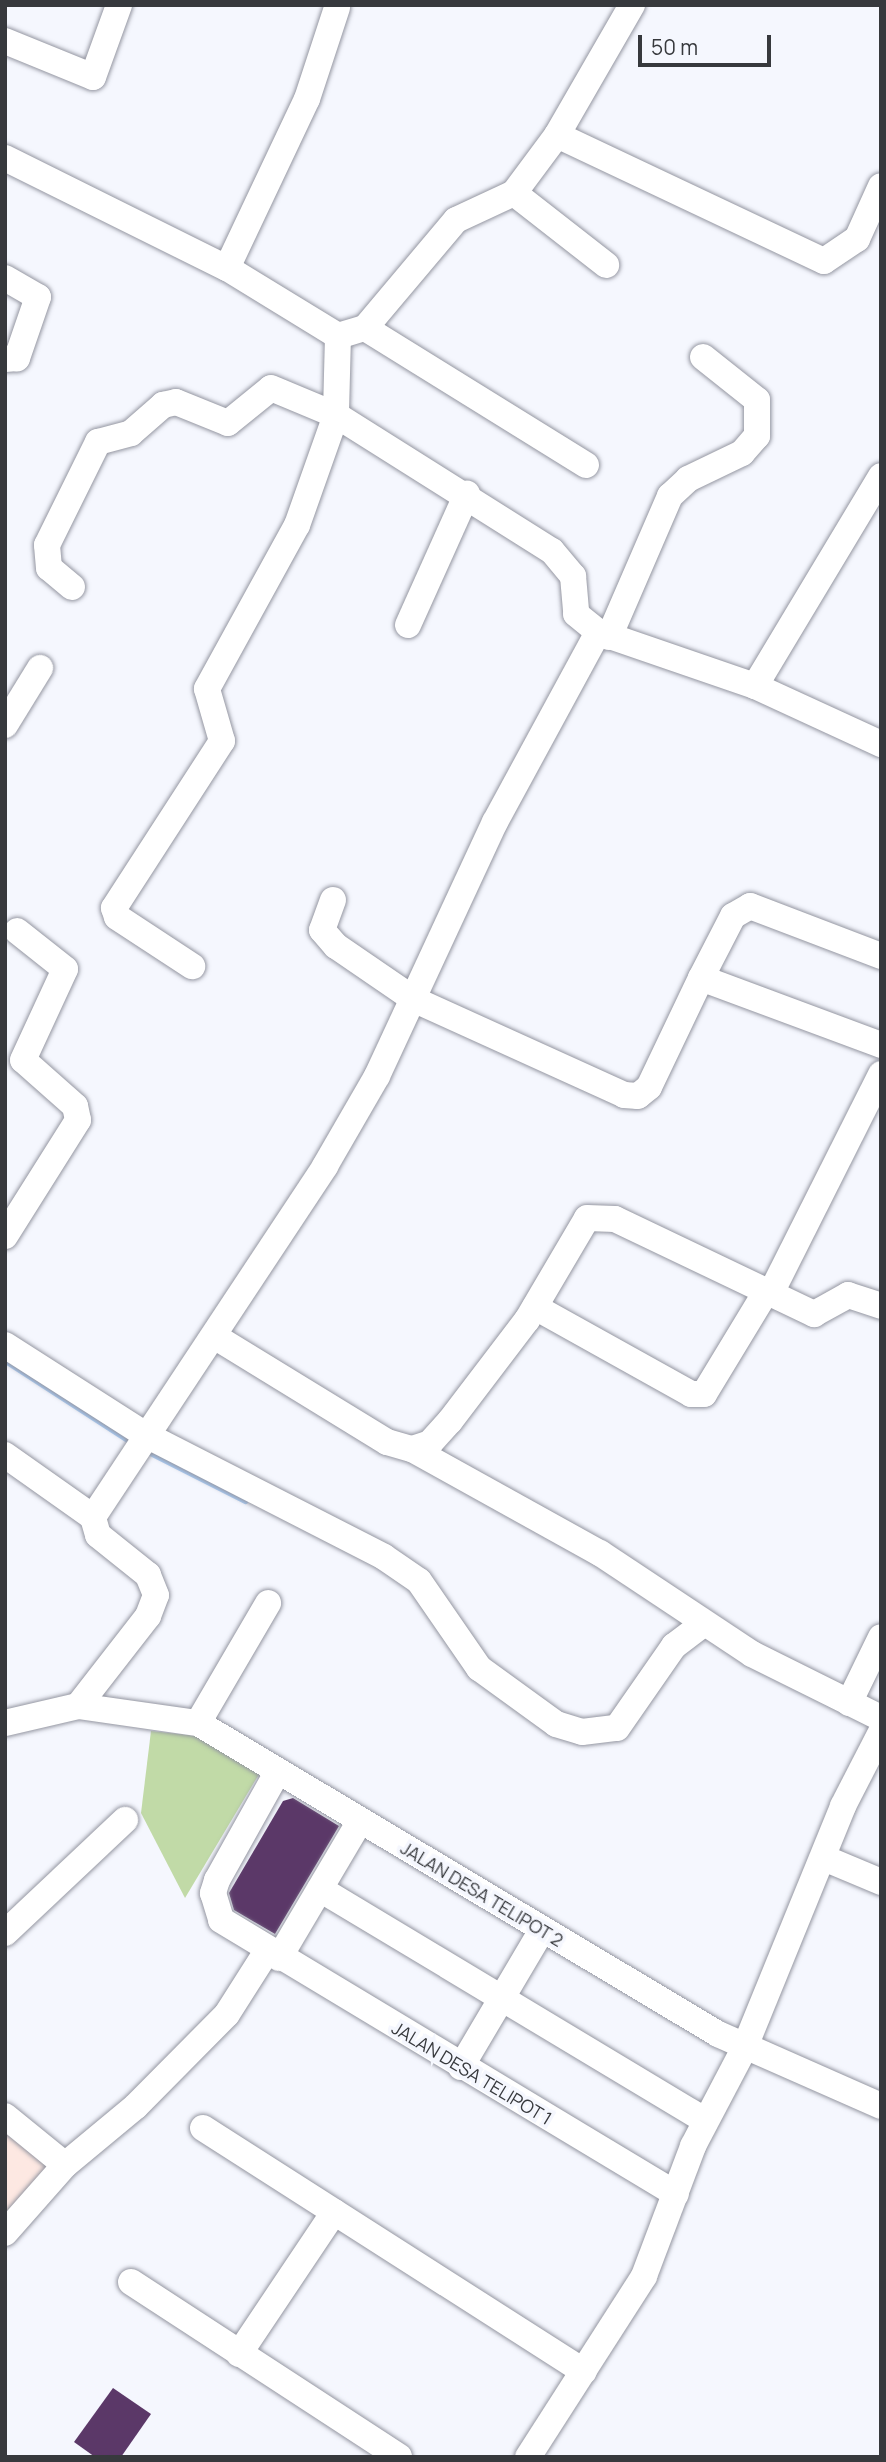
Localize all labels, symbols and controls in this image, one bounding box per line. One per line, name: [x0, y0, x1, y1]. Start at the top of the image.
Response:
scale bar: [641, 21, 774, 65]
text: 50 m: [651, 33, 698, 61]
street label: JALAN DESA TELIPOT 2: [397, 1837, 567, 1951]
street label: JALAN DESA TELIPOT 1: [388, 2017, 556, 2129]

